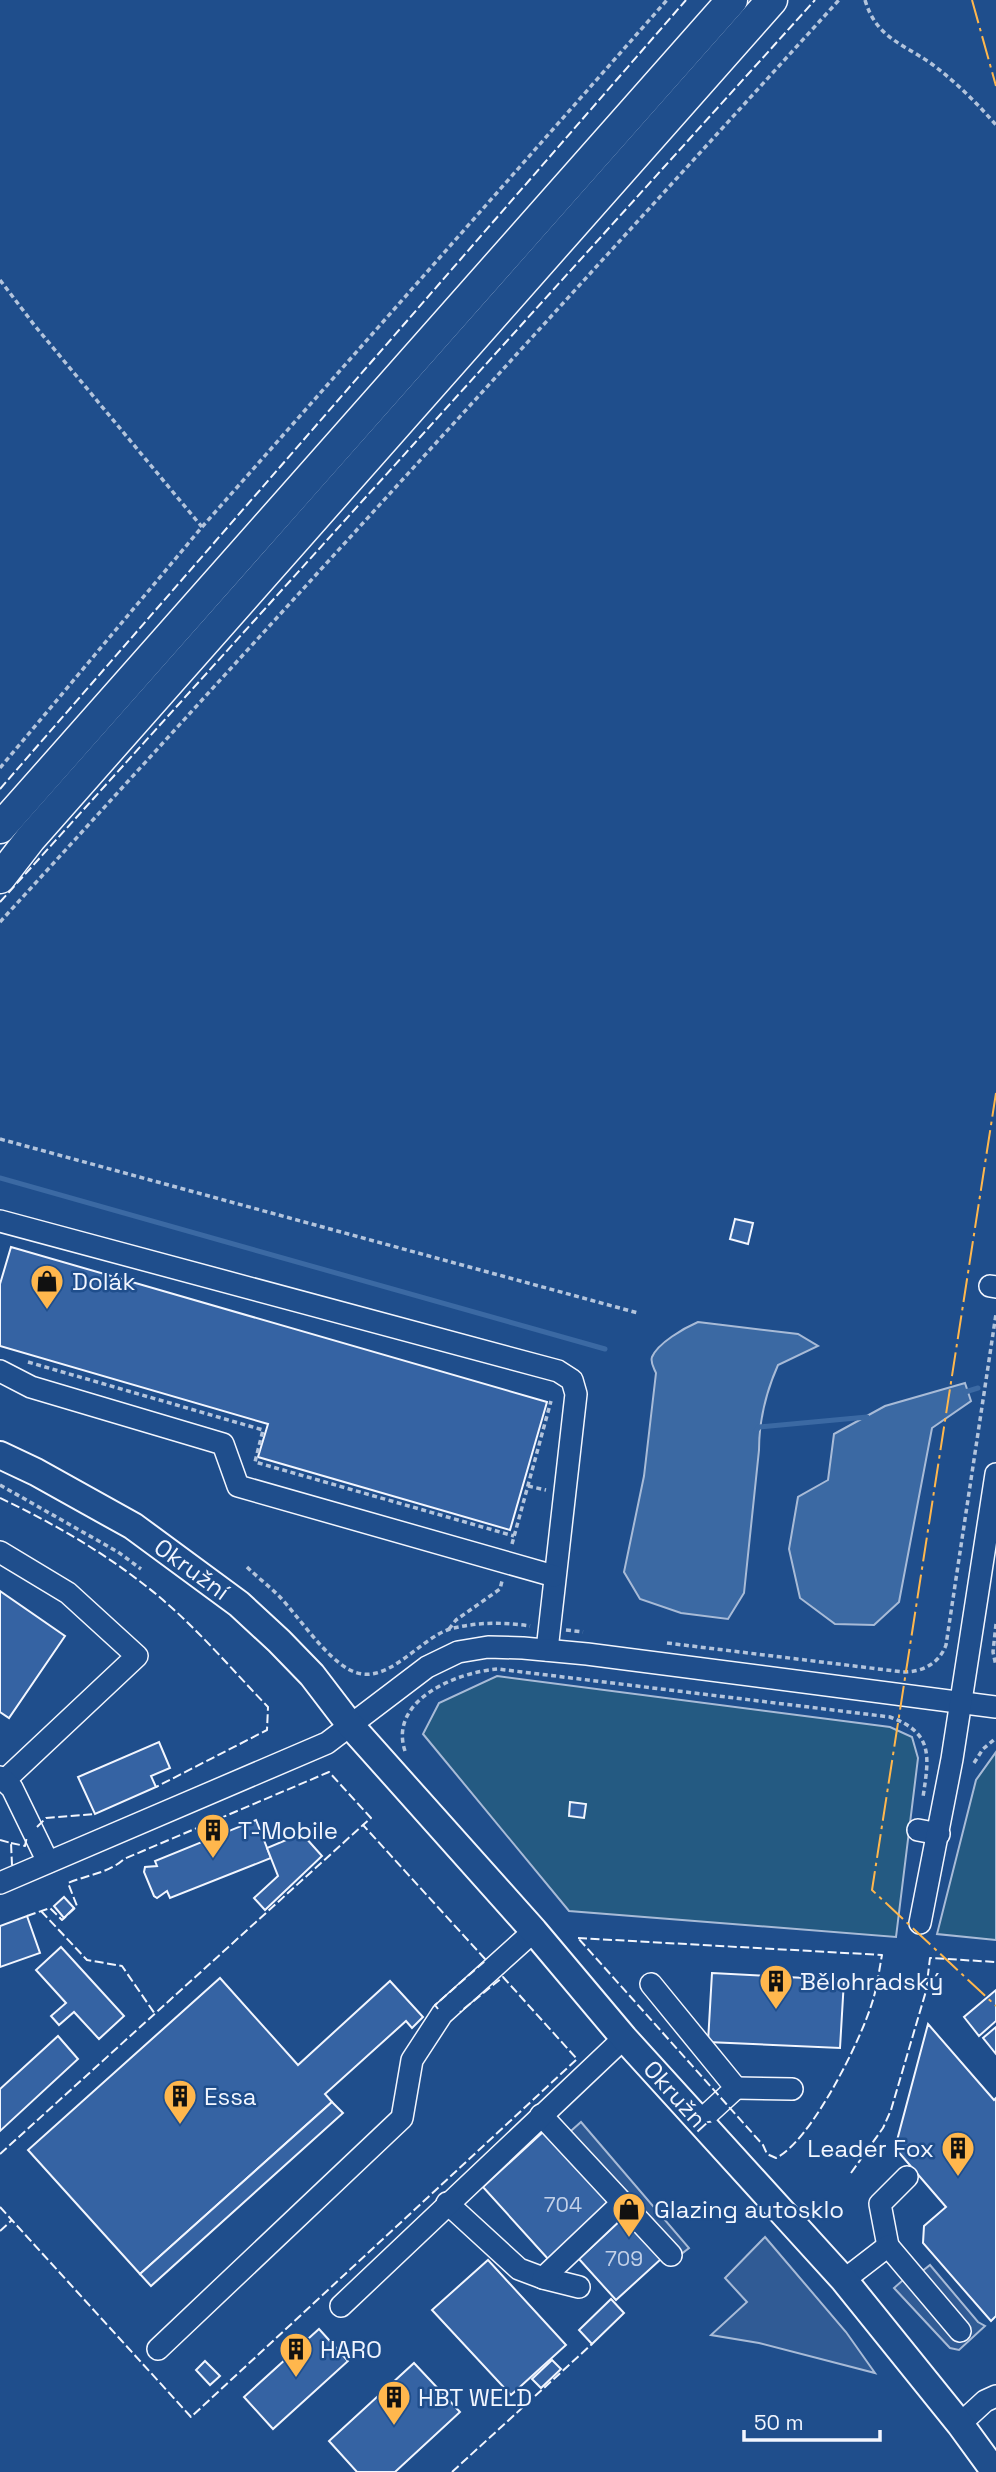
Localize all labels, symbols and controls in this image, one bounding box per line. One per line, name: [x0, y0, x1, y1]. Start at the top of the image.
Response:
shop icon: Dolák: [28, 1262, 66, 1311]
place label: Dolák: [72, 1266, 135, 1297]
street label: Okružní: [148, 1531, 236, 1607]
building icon: T-Mobile: [194, 1811, 232, 1860]
place label: T-Mobile: [238, 1815, 338, 1846]
building icon: Bělohradský: [757, 1962, 795, 2011]
place label: Bělohradský: [800, 1966, 943, 1997]
street label: Okružní: [637, 2054, 717, 2138]
building icon: Essa: [161, 2077, 199, 2126]
place label: Essa: [204, 2081, 257, 2112]
building icon: Leader Fox: [939, 2129, 977, 2178]
place label: Leader Fox: [807, 2133, 934, 2164]
shop icon: Glazing autosklo: [610, 2190, 648, 2239]
house number: 704: [544, 2191, 582, 2218]
place label: Glazing autosklo: [654, 2194, 844, 2225]
house number: 709: [605, 2245, 643, 2272]
building icon: HARO: [277, 2330, 315, 2379]
place label: HARO: [320, 2334, 382, 2365]
building icon: HBT WELD: [375, 2378, 413, 2427]
place label: HBT WELD: [418, 2382, 532, 2413]
scale bar: [744, 2398, 880, 2442]
text: 50 m: [754, 2409, 804, 2436]

